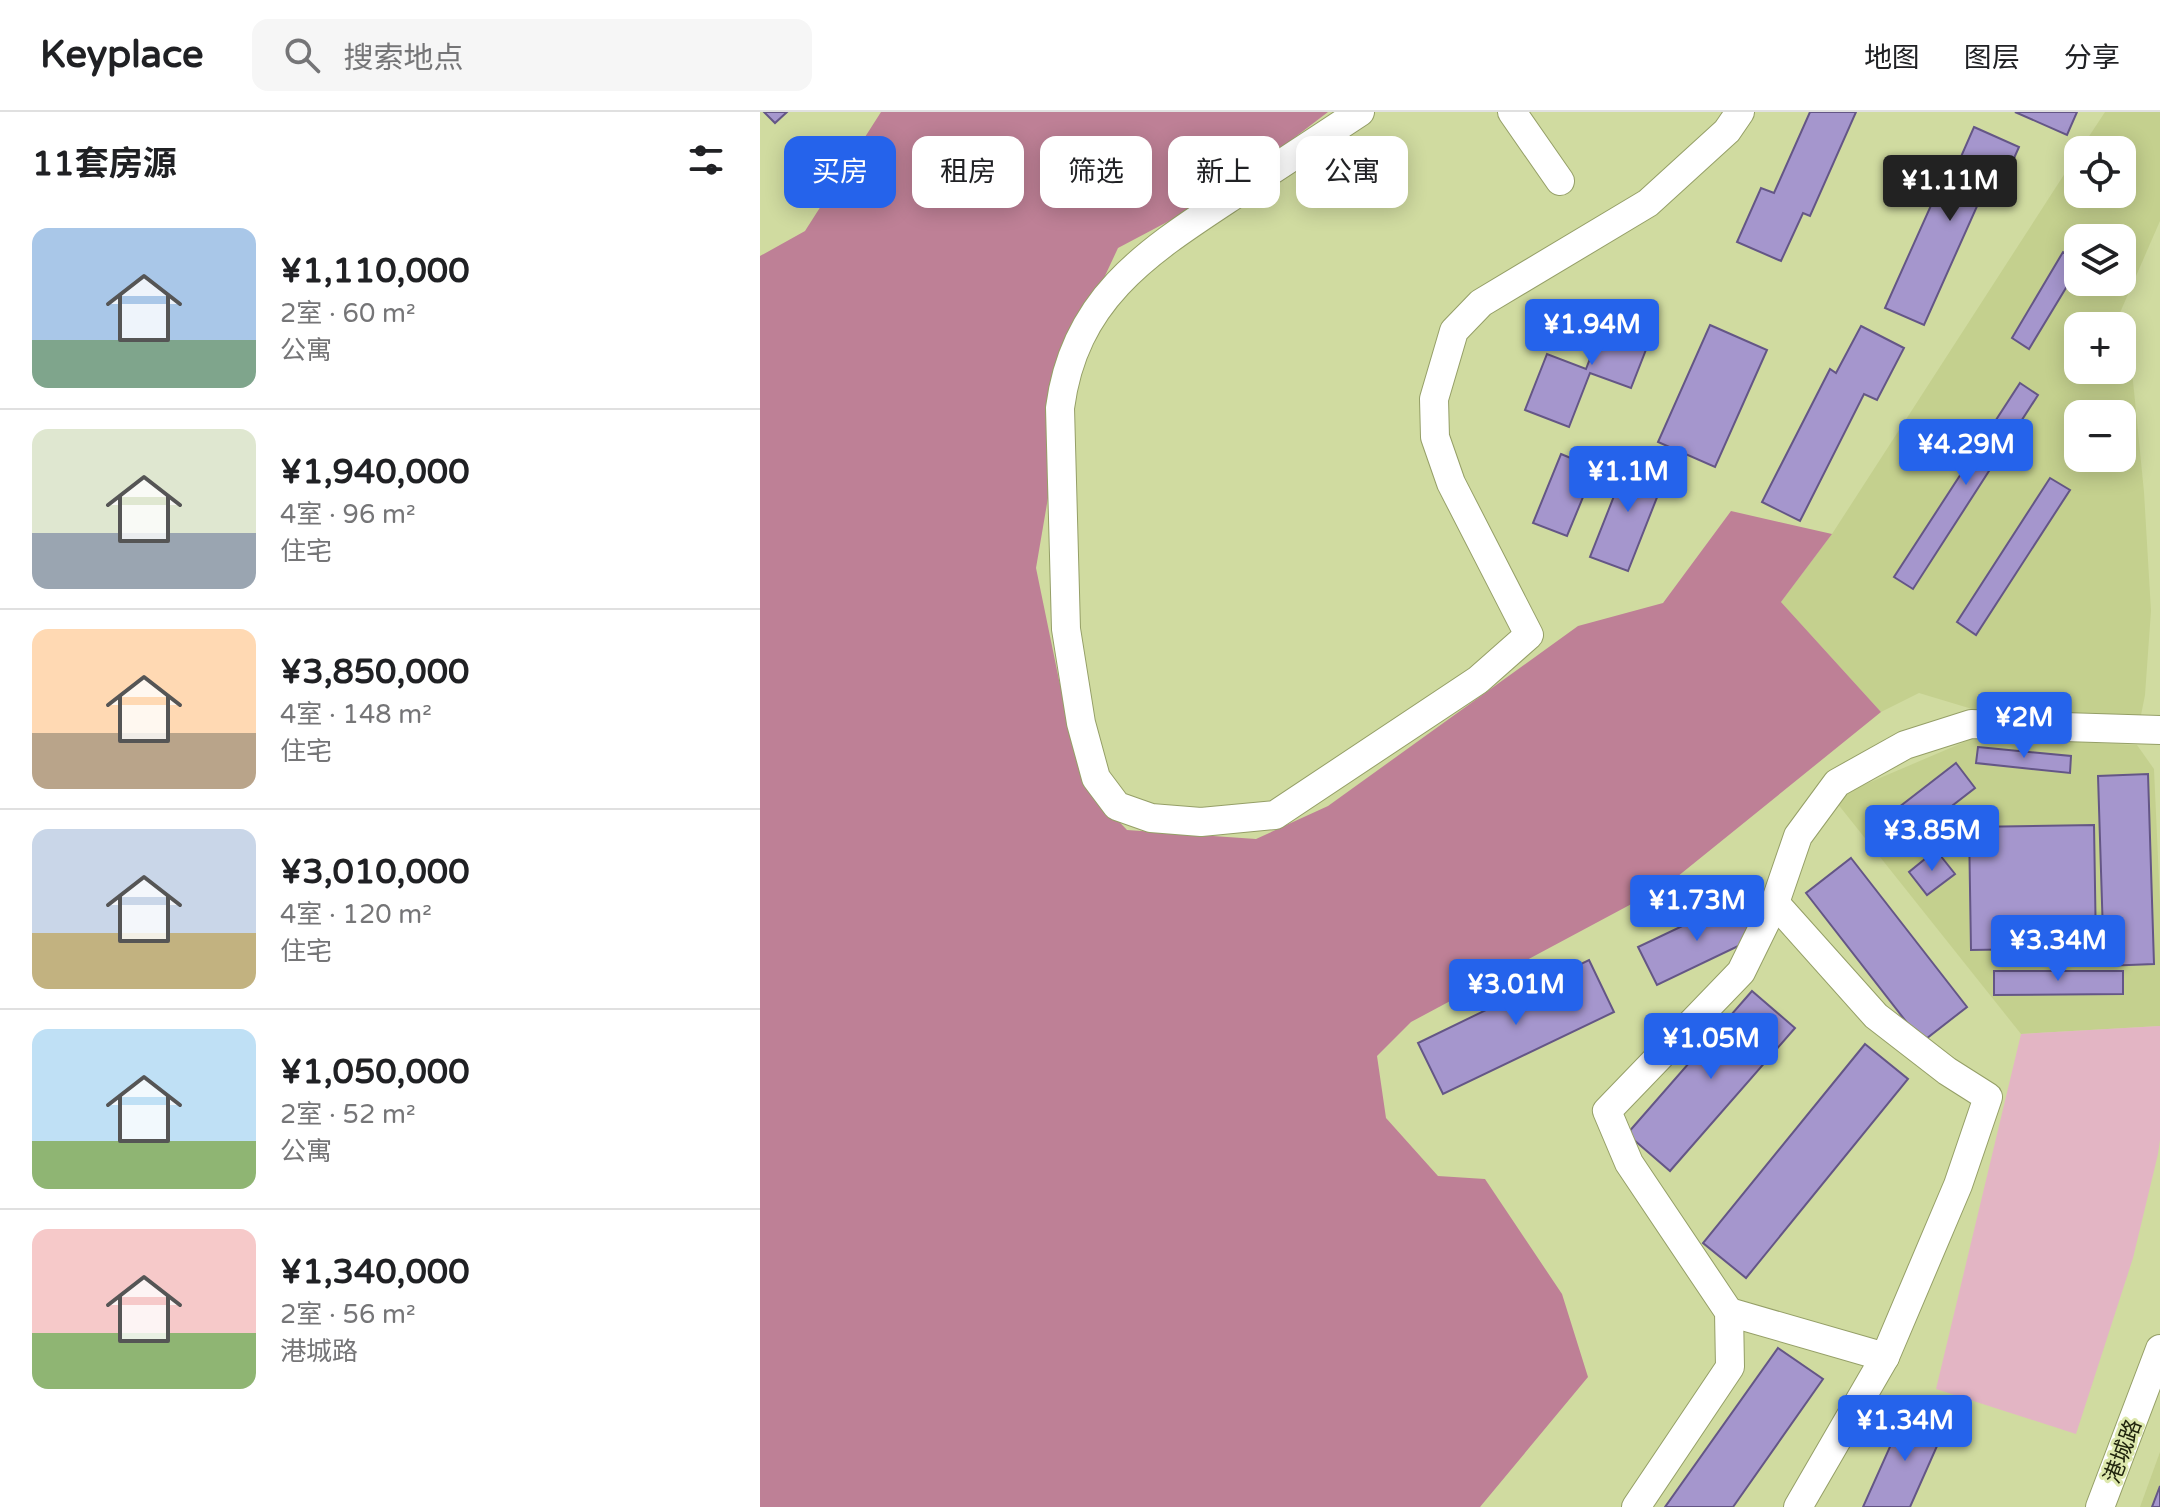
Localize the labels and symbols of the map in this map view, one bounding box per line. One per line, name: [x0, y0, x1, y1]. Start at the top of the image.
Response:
pin: ¥1.11M: [1885, 155, 2015, 223]
pin: ¥1.94M: [1527, 299, 1657, 367]
pin: ¥4.29M: [1901, 419, 2031, 487]
pin: ¥1.1M: [1572, 446, 1684, 514]
pin: ¥2M: [1985, 692, 2063, 760]
pin: ¥3.85M: [1867, 805, 1997, 873]
pin: ¥1.73M: [1632, 875, 1762, 943]
pin: ¥3.34M: [1993, 915, 2123, 983]
pin: ¥3.01M: [1451, 959, 1581, 1027]
pin: ¥1.05M: [1646, 1013, 1776, 1081]
pin: ¥1.34M: [1840, 1395, 1970, 1463]
street label: 港城路: [2099, 1416, 2147, 1487]

